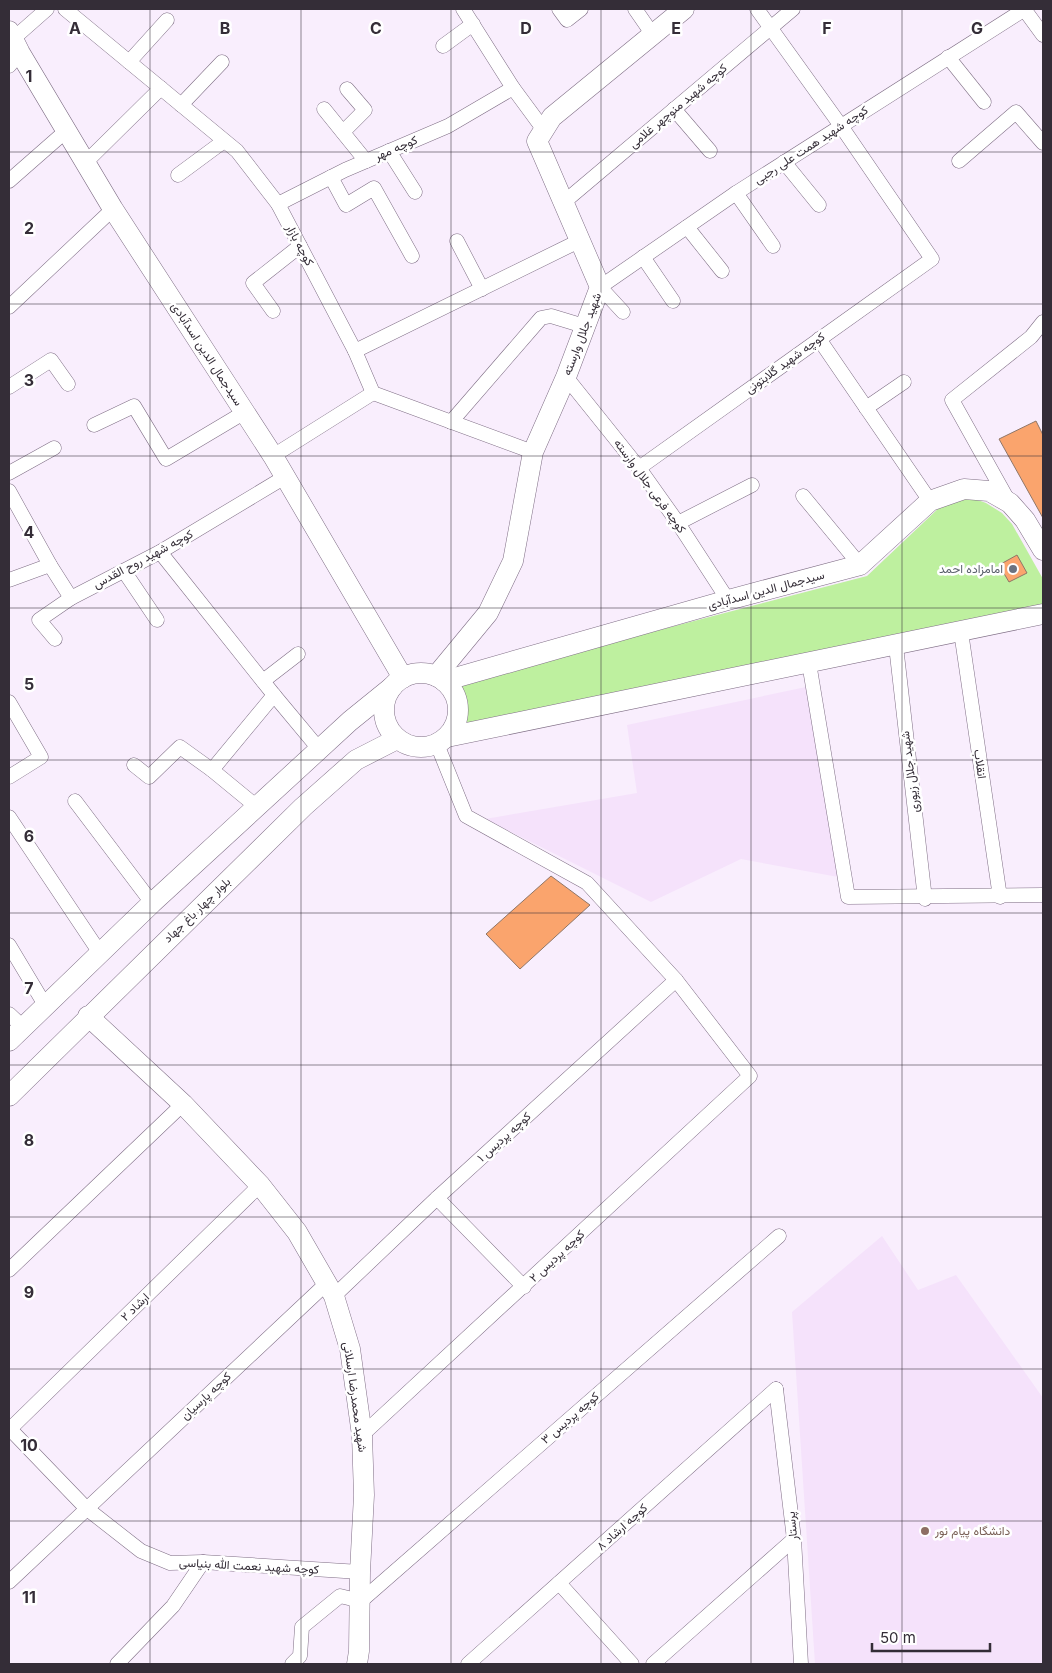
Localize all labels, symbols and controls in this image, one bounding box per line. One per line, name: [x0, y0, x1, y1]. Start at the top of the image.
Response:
text: A: [69, 18, 81, 38]
text: B: [220, 18, 230, 38]
text: C: [370, 18, 382, 38]
text: D: [520, 18, 532, 38]
text: E: [671, 18, 681, 38]
text: F: [822, 18, 832, 38]
text: G: [971, 18, 983, 38]
street label: کوچه شهید منوچهر غلامی: [626, 60, 730, 152]
text: 1: [26, 66, 32, 86]
street label: کوچه شهید همت علی رجبی: [751, 102, 871, 188]
street label: کوچه مهر: [371, 132, 420, 165]
text: 2: [24, 218, 34, 238]
street label: کوچه بازار: [282, 220, 318, 269]
street label: شهید جلال وارسته: [559, 290, 605, 378]
street label: سیدجمال الدین اسدآبادی: [168, 299, 246, 409]
street label: کوچه شهید گلابتونی: [742, 329, 828, 397]
text: 3: [24, 370, 34, 390]
street label: کوچه فرعی جلال وارسته: [610, 436, 690, 536]
text: 4: [24, 522, 35, 542]
street label: کوچه شهید روح القدس: [90, 526, 196, 593]
place label: امامزاده احمد: [939, 561, 1003, 577]
marker: امامزاده احمد: [1007, 563, 1019, 575]
street label: سیدجمال الدین اسدآبادی: [706, 567, 826, 613]
text: 5: [24, 674, 34, 694]
street label: شهید جلال زیوری: [897, 730, 923, 814]
street label: انقلاب: [971, 748, 990, 780]
text: 6: [24, 826, 34, 846]
street label: بلوار چهار باغ جهاد: [160, 874, 235, 947]
text: 7: [24, 978, 34, 998]
street label: کوچه پردیس ۱: [474, 1109, 534, 1165]
text: 8: [24, 1130, 34, 1150]
street label: کوچه پردیس ۲: [526, 1226, 588, 1286]
text: 9: [24, 1282, 34, 1302]
street label: ارشاد ۲: [117, 1289, 153, 1325]
street label: شهید محمدرضا ارسلانی: [339, 1341, 371, 1453]
street label: کوچه پارسیان: [177, 1369, 235, 1423]
street label: کوچه پردیس ۳: [538, 1388, 602, 1448]
text: 10: [20, 1435, 38, 1455]
street label: کوچه ارشاد ۸: [593, 1500, 651, 1554]
street label: پرستار: [783, 1511, 802, 1542]
place label: دانشگاه پیام نور: [934, 1523, 1011, 1539]
marker: دانشگاه پیام نور: [919, 1525, 931, 1537]
street label: کوچه شهید نعمت الله بنیاسی: [178, 1554, 320, 1578]
text: 11: [22, 1587, 36, 1607]
scale bar: [872, 1620, 990, 1652]
text: 50 m: [880, 1628, 916, 1647]

